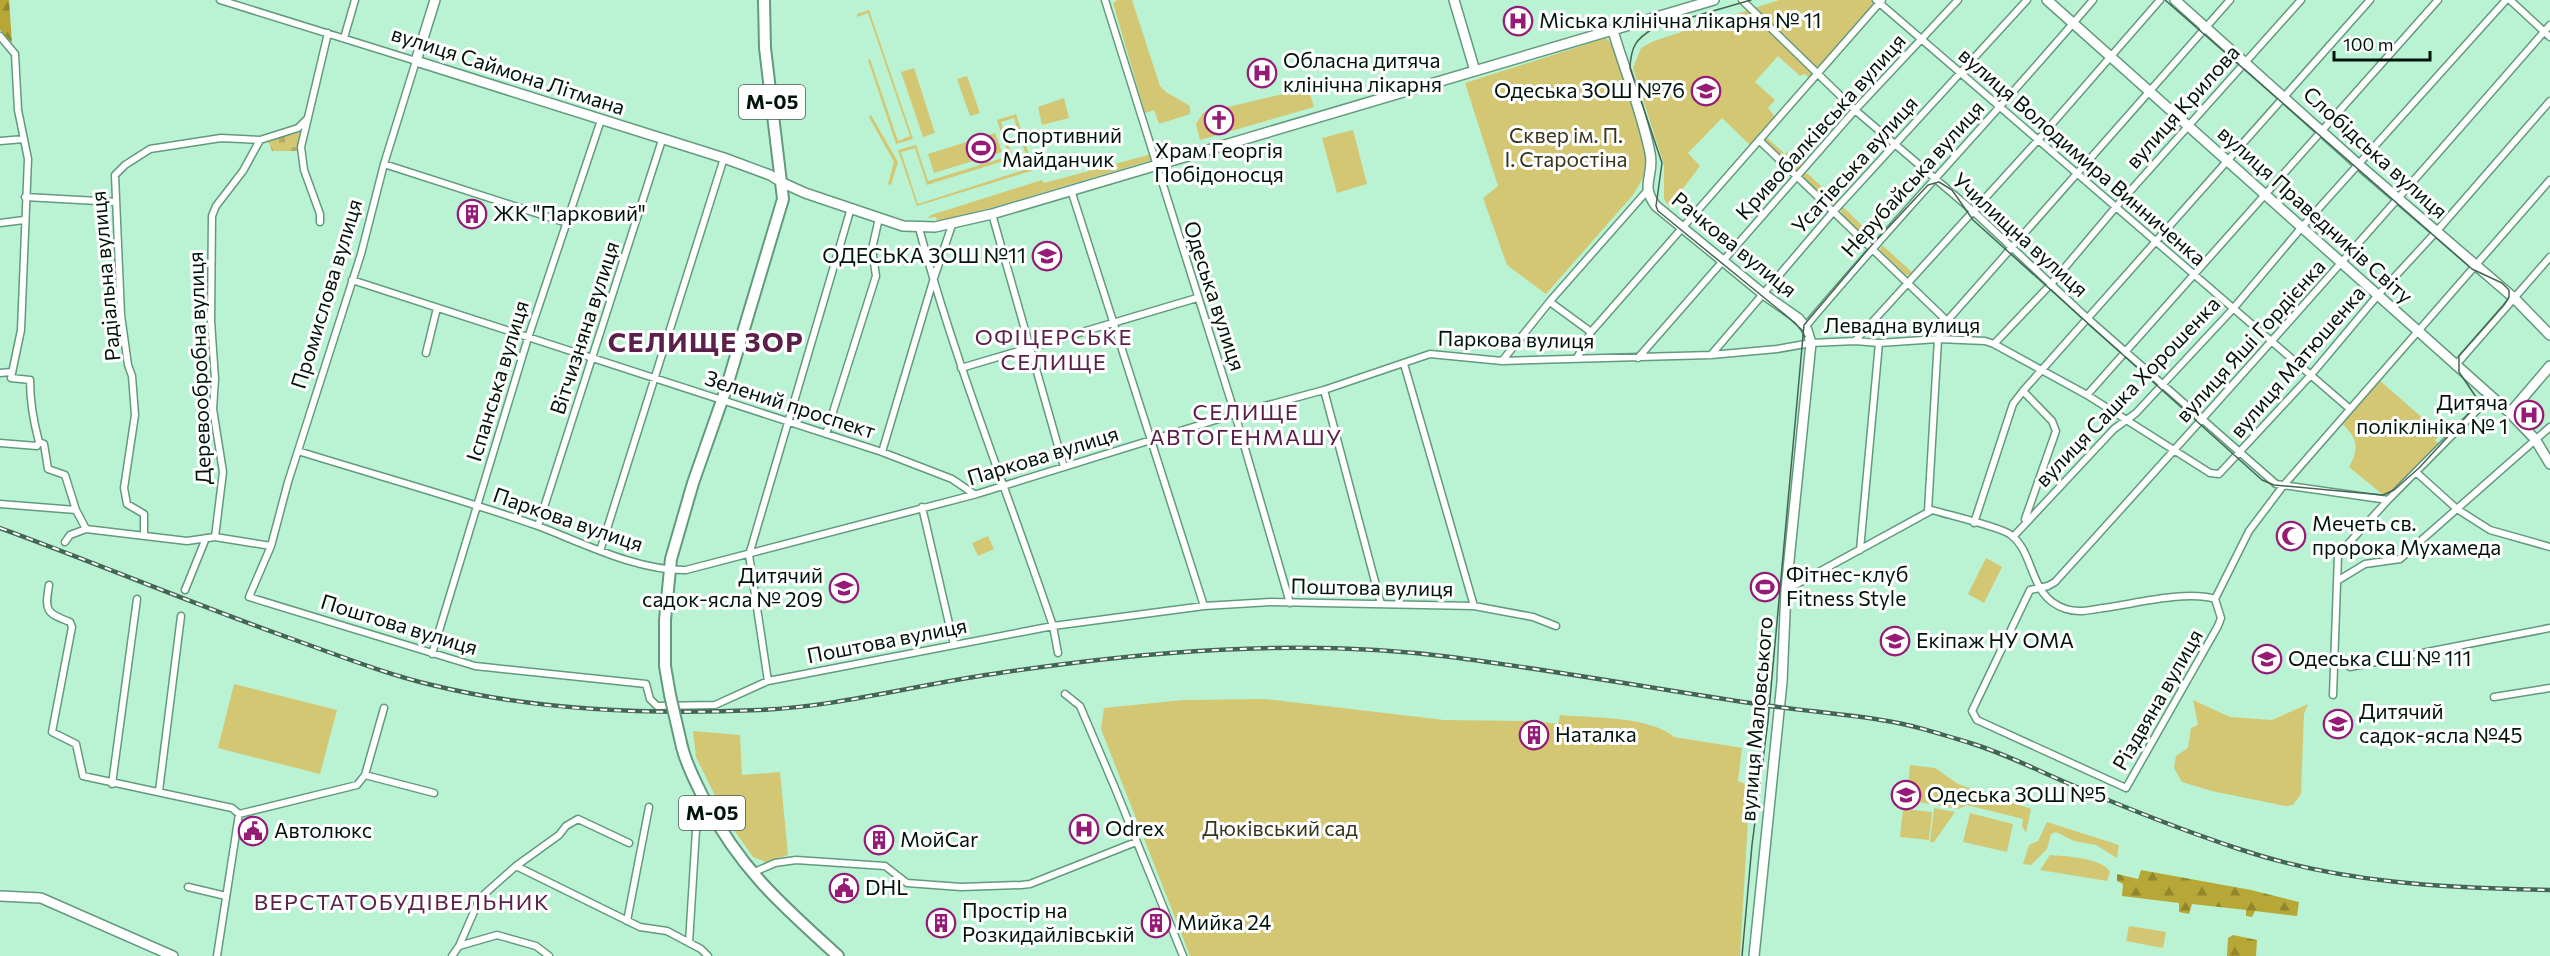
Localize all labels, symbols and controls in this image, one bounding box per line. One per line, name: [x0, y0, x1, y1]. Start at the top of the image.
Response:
hospital icon: Міська клінічна лікарня № 11: [1502, 5, 1534, 37]
place label: Міська клінічна лікарня № 11: [1539, 7, 1821, 32]
street label: вулиця Саймона Літмана: [389, 20, 628, 119]
scale bar: [2334, 24, 2430, 62]
street label: Кривобалківська вулиця: [1730, 28, 1910, 224]
text: 100 m: [2343, 33, 2393, 55]
street label: вулиця Крилова: [2120, 39, 2244, 173]
street label: вулиця Володимира Винниченка: [1954, 42, 2212, 270]
place label: Обласна дитяча клінічна лікарня: [1283, 47, 1442, 96]
hospital icon: Обласна дитяча клінічна лікарня: [1246, 57, 1278, 89]
school or university icon: Одеська ЗОШ №76: [1690, 75, 1722, 107]
place label: Одеська ЗОШ №76: [1494, 77, 1685, 102]
street label: Слобідська вулиця: [2299, 81, 2453, 223]
road number: М-05: [739, 85, 805, 119]
street label: Усатівська вулиця: [1786, 90, 1922, 238]
street label: Нерубайська вулиця: [1835, 95, 1989, 261]
church icon: Храм Георгія Побідоносця: [1203, 104, 1235, 136]
street label: вулиця Праведників Світу: [2213, 120, 2419, 308]
place label: Спортивний Майданчик: [1002, 122, 1122, 171]
park label: Сквер ім. П. І. Старостіна: [1504, 122, 1628, 171]
sports icon: Спортивний Майданчик: [965, 132, 997, 164]
place label: Храм Георгія Побідоносця: [1154, 137, 1284, 186]
street label: Училищна вулиця: [1948, 167, 2094, 301]
street label: Рачкова вулиця: [1668, 186, 1802, 302]
street label: Радіальна вулиця: [85, 190, 124, 362]
street label: Промислова вулиця: [285, 196, 366, 392]
building icon: ЖК "Парковий": [456, 198, 488, 230]
place label: ЖК "Парковий": [493, 200, 646, 225]
street label: Одеська вулиця: [1179, 217, 1251, 374]
street label: Вітчизняна вулиця: [544, 238, 623, 417]
school or university icon: ОДЕСЬКА ЗОШ №11: [1031, 240, 1063, 272]
place label: ОДЕСЬКА ЗОШ №11: [822, 242, 1026, 267]
street label: Деревообробна вулиця: [182, 251, 215, 485]
street label: вулиця Яші Гордієнка: [2170, 253, 2330, 427]
street label: вулиця Матюшенка: [2224, 280, 2370, 442]
street label: вулиця Сашка Хорошенка: [2029, 291, 2224, 491]
street label: Іспанська вулиця: [460, 297, 533, 464]
street label: Левадна вулиця: [1824, 312, 1980, 337]
district label: ОФІЦЕРСЬКЕ СЕЛИЩЕ: [975, 323, 1133, 375]
district label: СЕЛИЩЕ ЗОР: [608, 325, 804, 358]
street label: Паркова вулиця: [1437, 325, 1595, 352]
street label: Зелений проспект: [702, 364, 879, 443]
place label: Дитяча поліклініка № 1: [2356, 389, 2508, 438]
district label: СЕЛИЩЕ АВТОГЕНМАШУ: [1149, 398, 1343, 450]
hospital icon: Дитяча поліклініка № 1: [2513, 399, 2545, 431]
street label: Паркова вулиця: [964, 420, 1121, 489]
street label: Паркова вулиця: [490, 481, 647, 556]
place label: Мечеть св. пророка Мухамеда: [2312, 510, 2501, 559]
mosque icon: Мечеть св. пророка Мухамеда: [2275, 520, 2307, 552]
place label: Фітнес-клуб Fitness Style: [1786, 561, 1908, 610]
place label: Дитячий садок-ясла № 209: [642, 562, 823, 611]
sports icon: Фітнес-клуб Fitness Style: [1749, 571, 1781, 603]
school or university icon: Дитячий садок-ясла № 209: [828, 572, 860, 604]
street label: Поштова вулиця: [1290, 573, 1454, 600]
street label: Поштова вулиця: [318, 588, 481, 659]
street label: Поштова вулиця: [804, 612, 969, 667]
street label: вулиця Маловського: [1734, 615, 1777, 822]
street label: Різдвяна вулиця: [2106, 624, 2207, 774]
school or university icon: Екіпаж НУ ОМА: [1879, 625, 1911, 657]
place label: Екіпаж НУ ОМА: [1916, 627, 2074, 652]
school or university icon: Одеська СШ № 111: [2251, 643, 2283, 675]
place label: Одеська СШ № 111: [2288, 645, 2471, 670]
place label: Дитячий садок-ясла №45: [2359, 698, 2523, 747]
school or university icon: Дитячий садок-ясла №45: [2322, 708, 2354, 740]
building icon: Наталка: [1518, 719, 1550, 751]
place label: Наталка: [1555, 721, 1637, 746]
school or university icon: Одеська ЗОШ №5: [1890, 779, 1922, 811]
place label: Одеська ЗОШ №5: [1927, 781, 2106, 806]
road number: М-05: [679, 796, 745, 830]
hospital icon: Odrex: [1068, 813, 1100, 845]
public building icon: Автолюкс: [237, 815, 269, 847]
place label: Odrex: [1105, 815, 1165, 840]
park label: Дюківський сад: [1202, 815, 1358, 840]
place label: Автолюкс: [274, 817, 372, 842]
building icon: МойCar: [863, 824, 895, 856]
place label: МойCar: [900, 826, 978, 851]
public building icon: DHL: [828, 872, 860, 904]
place label: DHL: [865, 874, 908, 899]
district label: ВЕРСТАТОБУДІВЕЛЬНИК: [254, 888, 550, 915]
place label: Простір на Розкидайлівській: [962, 897, 1135, 946]
building icon: Простір на Розкидайлівській: [925, 907, 957, 939]
building icon: Мийка 24: [1140, 907, 1172, 939]
place label: Мийка 24: [1177, 909, 1272, 934]

